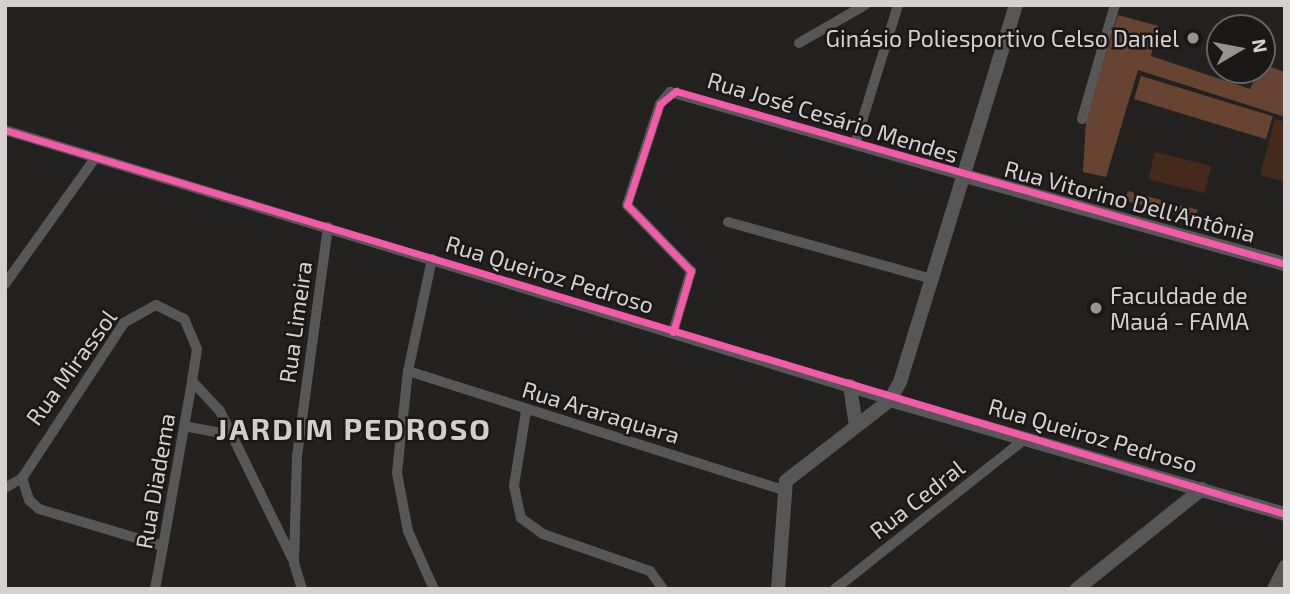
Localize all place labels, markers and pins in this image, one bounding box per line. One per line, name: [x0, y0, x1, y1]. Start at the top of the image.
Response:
place label: Ginásio Poliesportivo Celso Daniel: [826, 24, 1179, 52]
marker: Ginásio Poliesportivo Celso Daniel: [1185, 30, 1201, 46]
place label: Faculdade de Mauá - FAMA: [1110, 281, 1249, 335]
marker: Faculdade de Mauá - FAMA: [1088, 300, 1104, 316]

